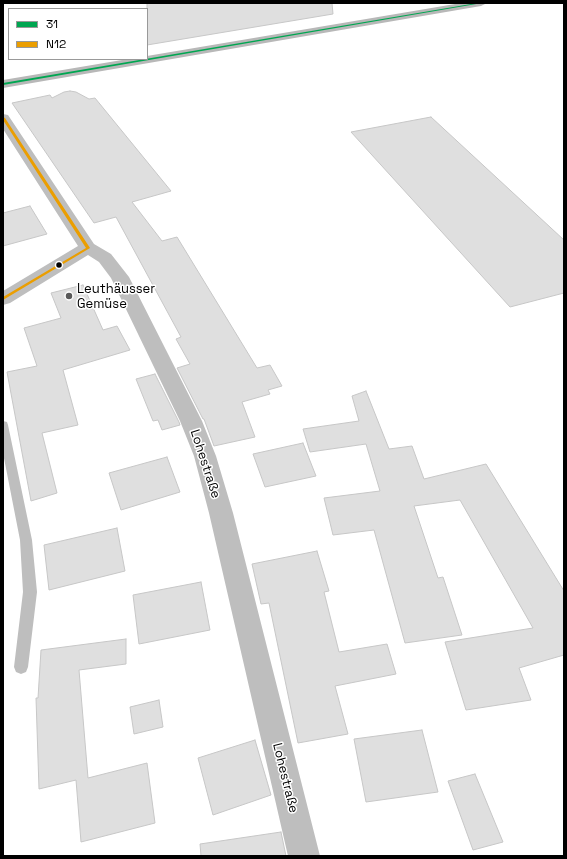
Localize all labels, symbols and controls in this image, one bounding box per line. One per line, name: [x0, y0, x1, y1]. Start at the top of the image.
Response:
legend: [8, 8, 148, 60]
text: 31: [46, 16, 58, 32]
text: N12: [46, 36, 66, 52]
unlabelled marker: [54, 260, 64, 270]
place label: Leuthäusser Gemüse: [77, 281, 155, 312]
marker: Leuthäusser Gemüse: [64, 291, 74, 301]
street label: Lohestraße: [187, 428, 223, 500]
street label: Lohestraße: [269, 741, 301, 815]

